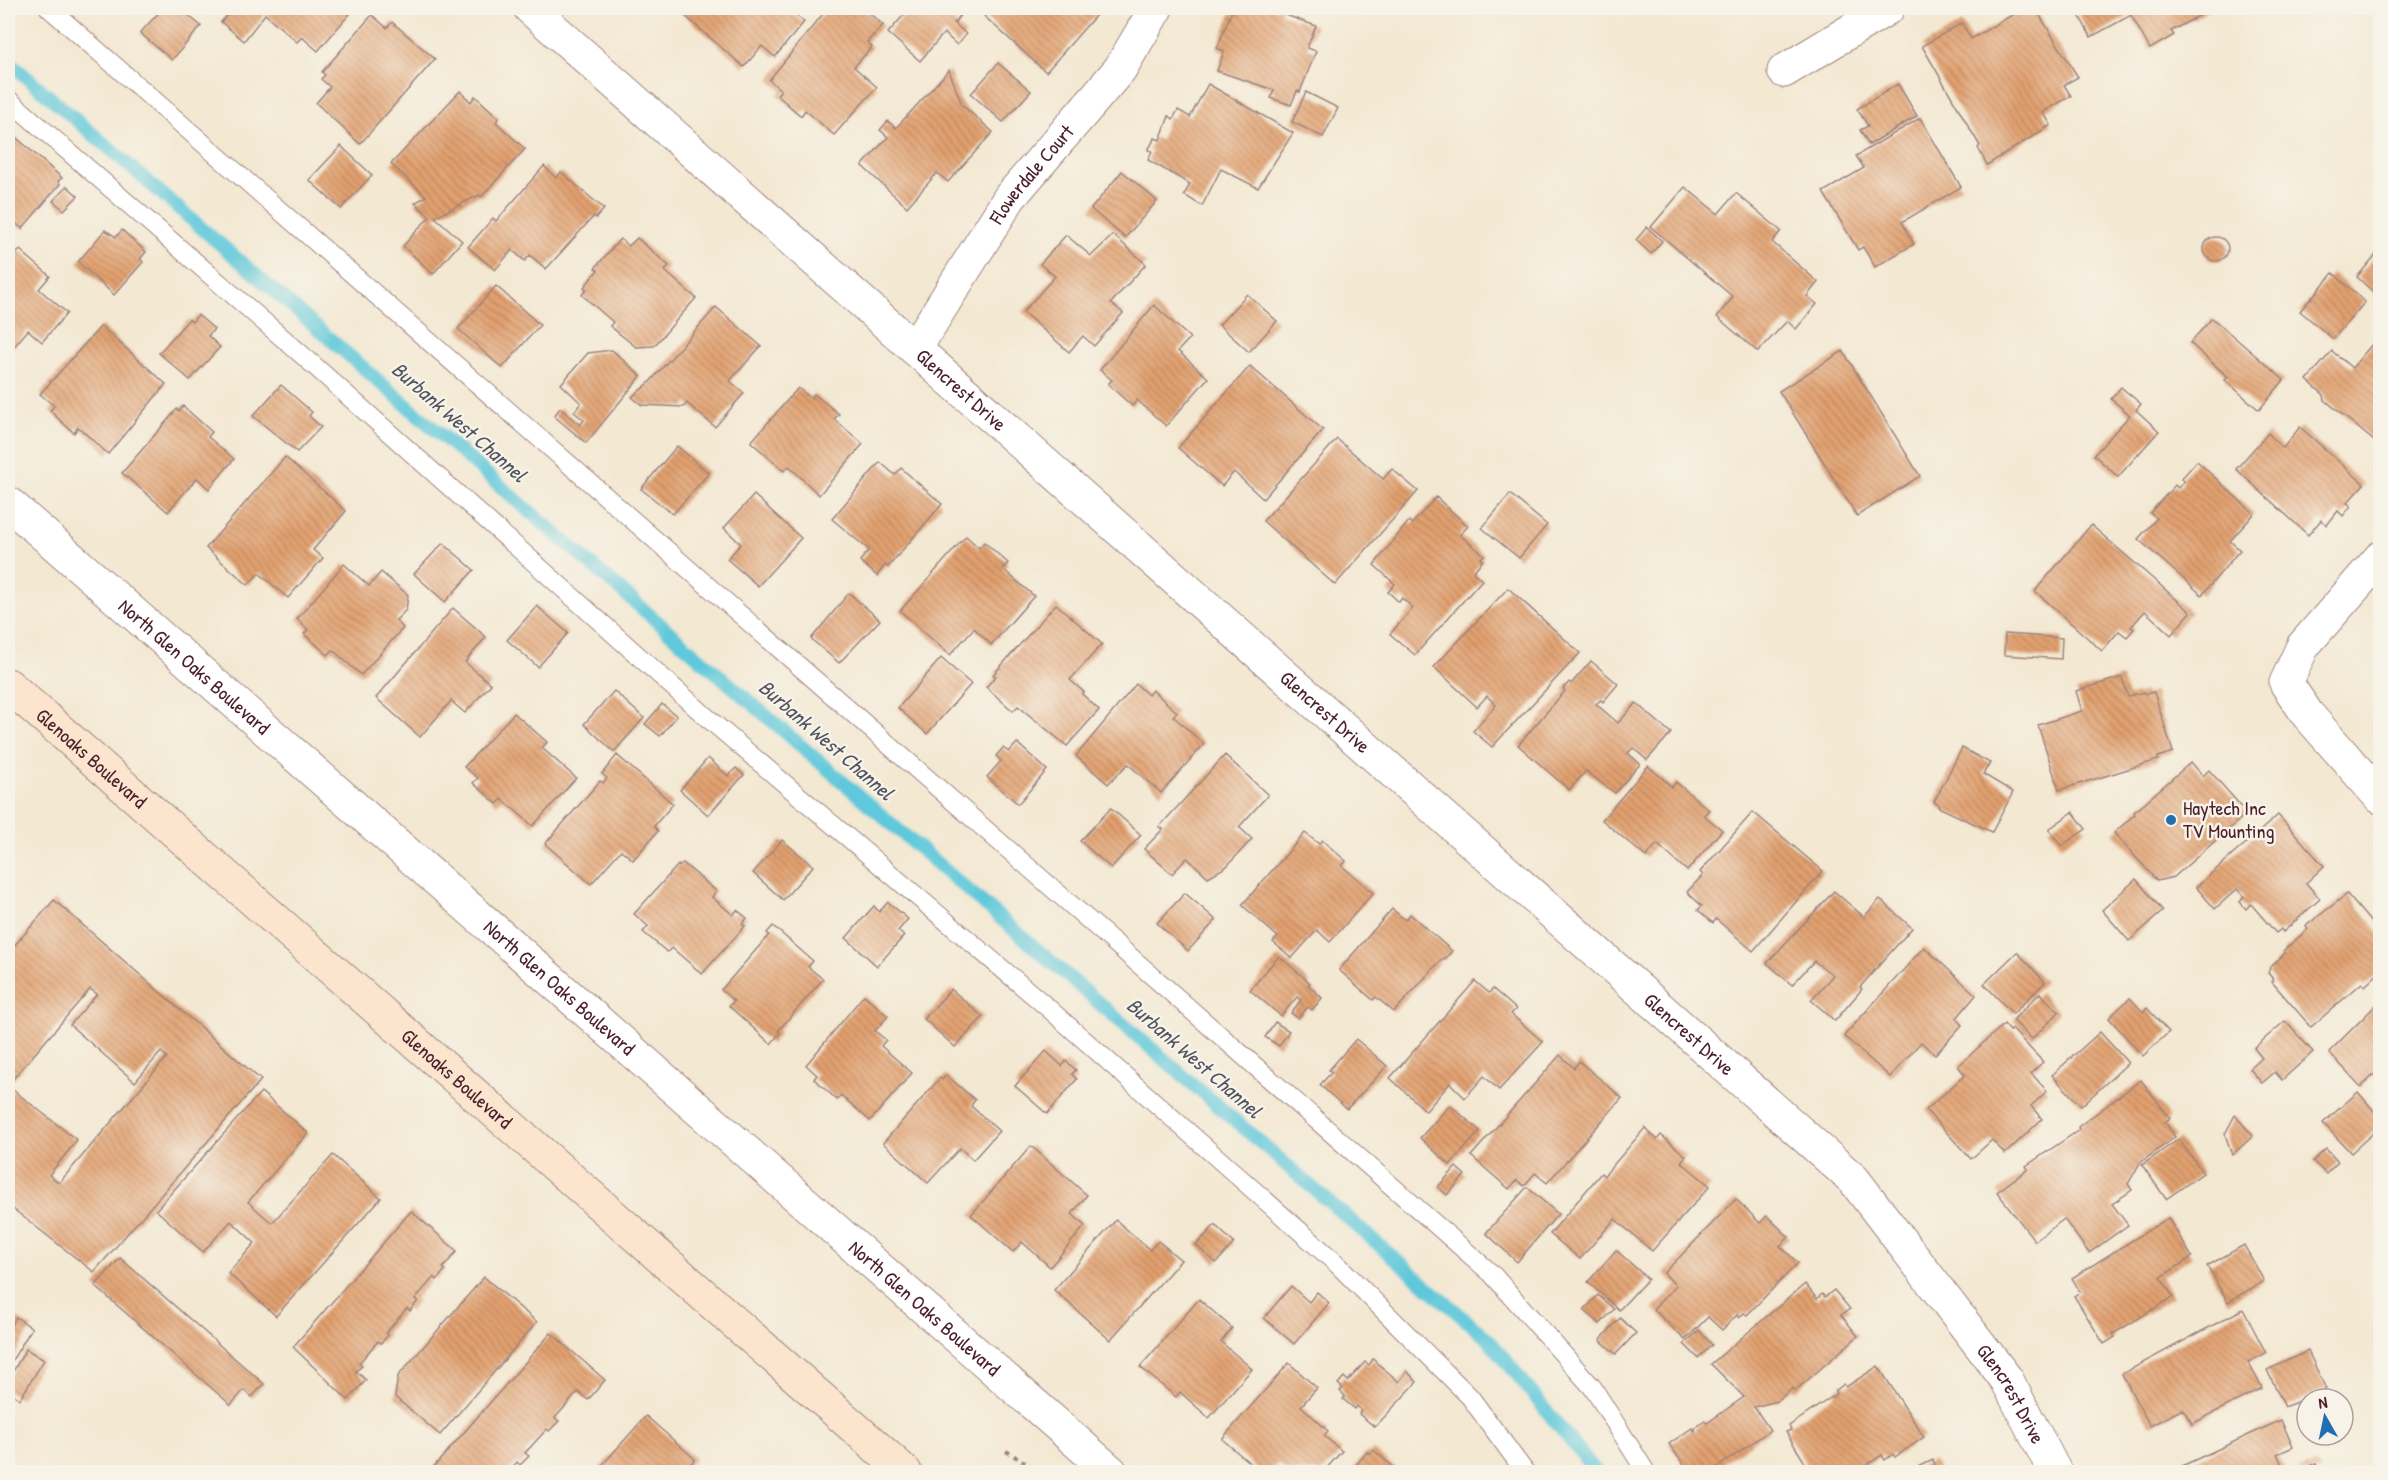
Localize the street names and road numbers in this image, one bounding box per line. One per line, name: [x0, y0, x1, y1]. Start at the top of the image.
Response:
street label: Flowerdale Court: [982, 118, 1080, 230]
street label: Glencrest Drive: [911, 342, 1013, 437]
street label: North Glen Oaks Boulevard: [113, 592, 276, 740]
street label: Glencrest Drive: [1275, 664, 1377, 759]
street label: Glenoaks Boulevard: [30, 702, 153, 814]
street label: North Glen Oaks Boulevard: [478, 913, 641, 1061]
street label: Glencrest Drive: [1638, 986, 1740, 1081]
street label: Glenoaks Boulevard: [396, 1022, 519, 1135]
street label: North Glen Oaks Boulevard: [843, 1234, 1007, 1382]
street label: Glencrest Drive: [1971, 1338, 2052, 1448]

